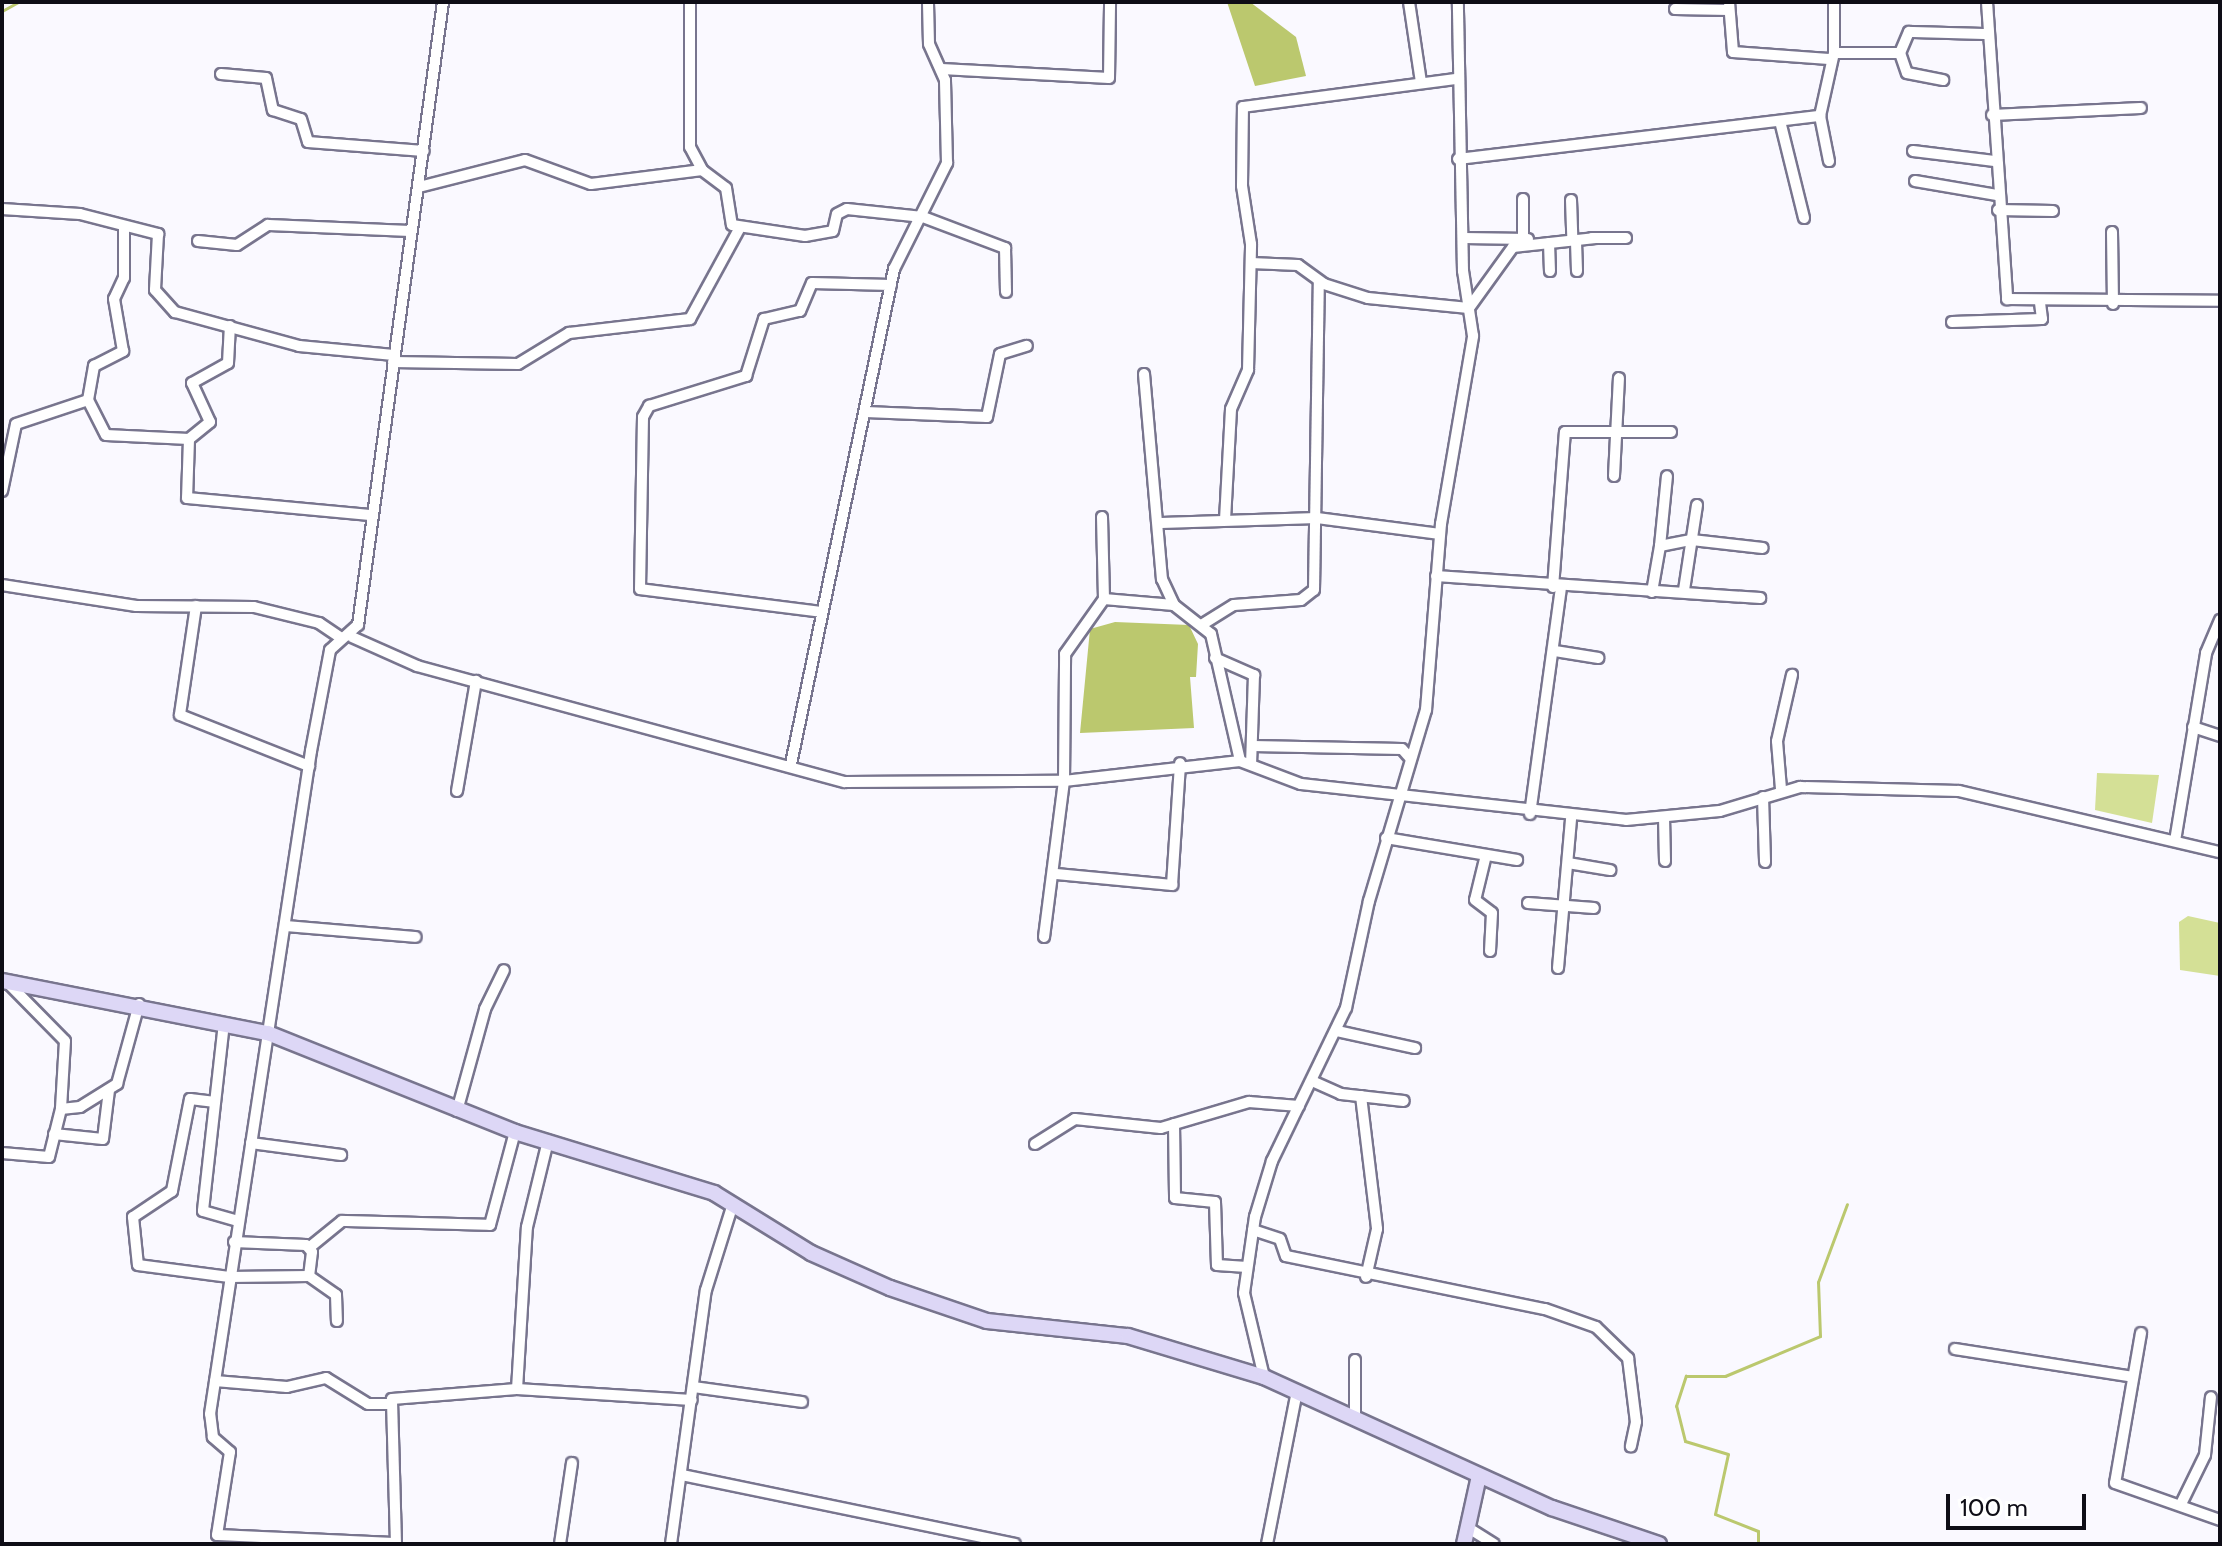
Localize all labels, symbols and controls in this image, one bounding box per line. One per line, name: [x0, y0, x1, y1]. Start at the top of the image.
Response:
scale bar: [1950, 1478, 2090, 1528]
text: 100 m: [1960, 1493, 2028, 1522]

